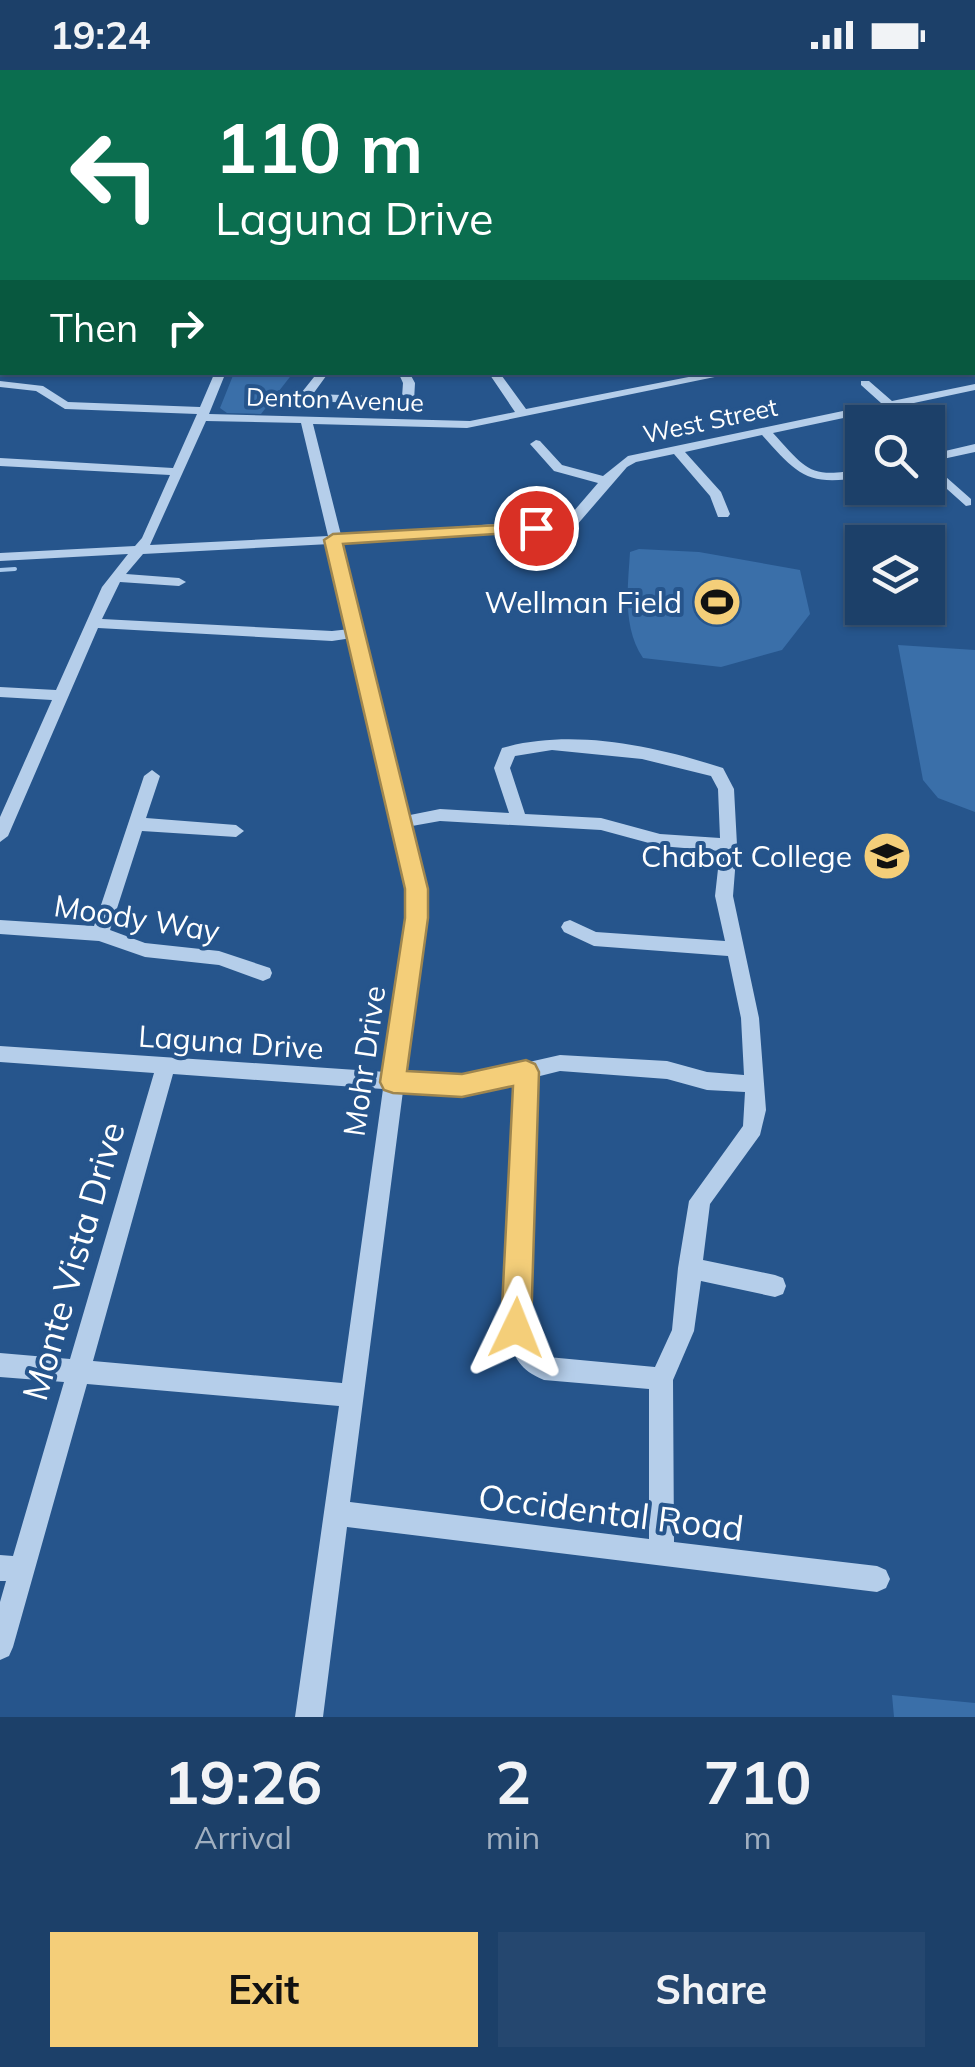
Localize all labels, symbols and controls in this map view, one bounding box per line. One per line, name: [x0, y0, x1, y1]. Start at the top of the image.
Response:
text: 19:24: [50, 11, 151, 59]
text: 110 m: [215, 103, 423, 191]
icon: left: [50, 110, 180, 240]
text: Laguna Drive: [215, 190, 493, 246]
icon: right: [158, 300, 213, 355]
text: Then: [50, 304, 138, 352]
street label: Denton Avenue: [245, 380, 425, 418]
street label: West Street: [640, 391, 780, 449]
map controls: [845, 405, 945, 625]
button: search: [845, 405, 945, 505]
pin: [494, 486, 579, 571]
icon: arrive: [509, 501, 564, 556]
button: layers: [845, 525, 945, 625]
sports icon: Wellman Field: [691, 576, 743, 628]
place label: Wellman Field: [485, 583, 682, 621]
school or university icon: Chabot College: [861, 830, 913, 882]
place label: Chabot College: [641, 837, 852, 875]
street label: Moody Way: [51, 886, 223, 950]
street label: Mohr Drive: [335, 983, 393, 1139]
street label: Laguna Drive: [137, 1017, 325, 1067]
street label: Monte Vista Drive: [12, 1117, 134, 1405]
position arrow: [464, 1276, 568, 1380]
street label: Occidental Road: [476, 1474, 746, 1550]
text: 19:26: [163, 1744, 322, 1819]
text: 2: [495, 1744, 531, 1819]
text: 710: [704, 1744, 812, 1819]
text: Arrival: [194, 1817, 292, 1857]
text: min: [486, 1817, 540, 1857]
text: m: [744, 1817, 772, 1857]
button: Exit: [50, 1932, 478, 2047]
button: Share: [498, 1932, 925, 2047]

